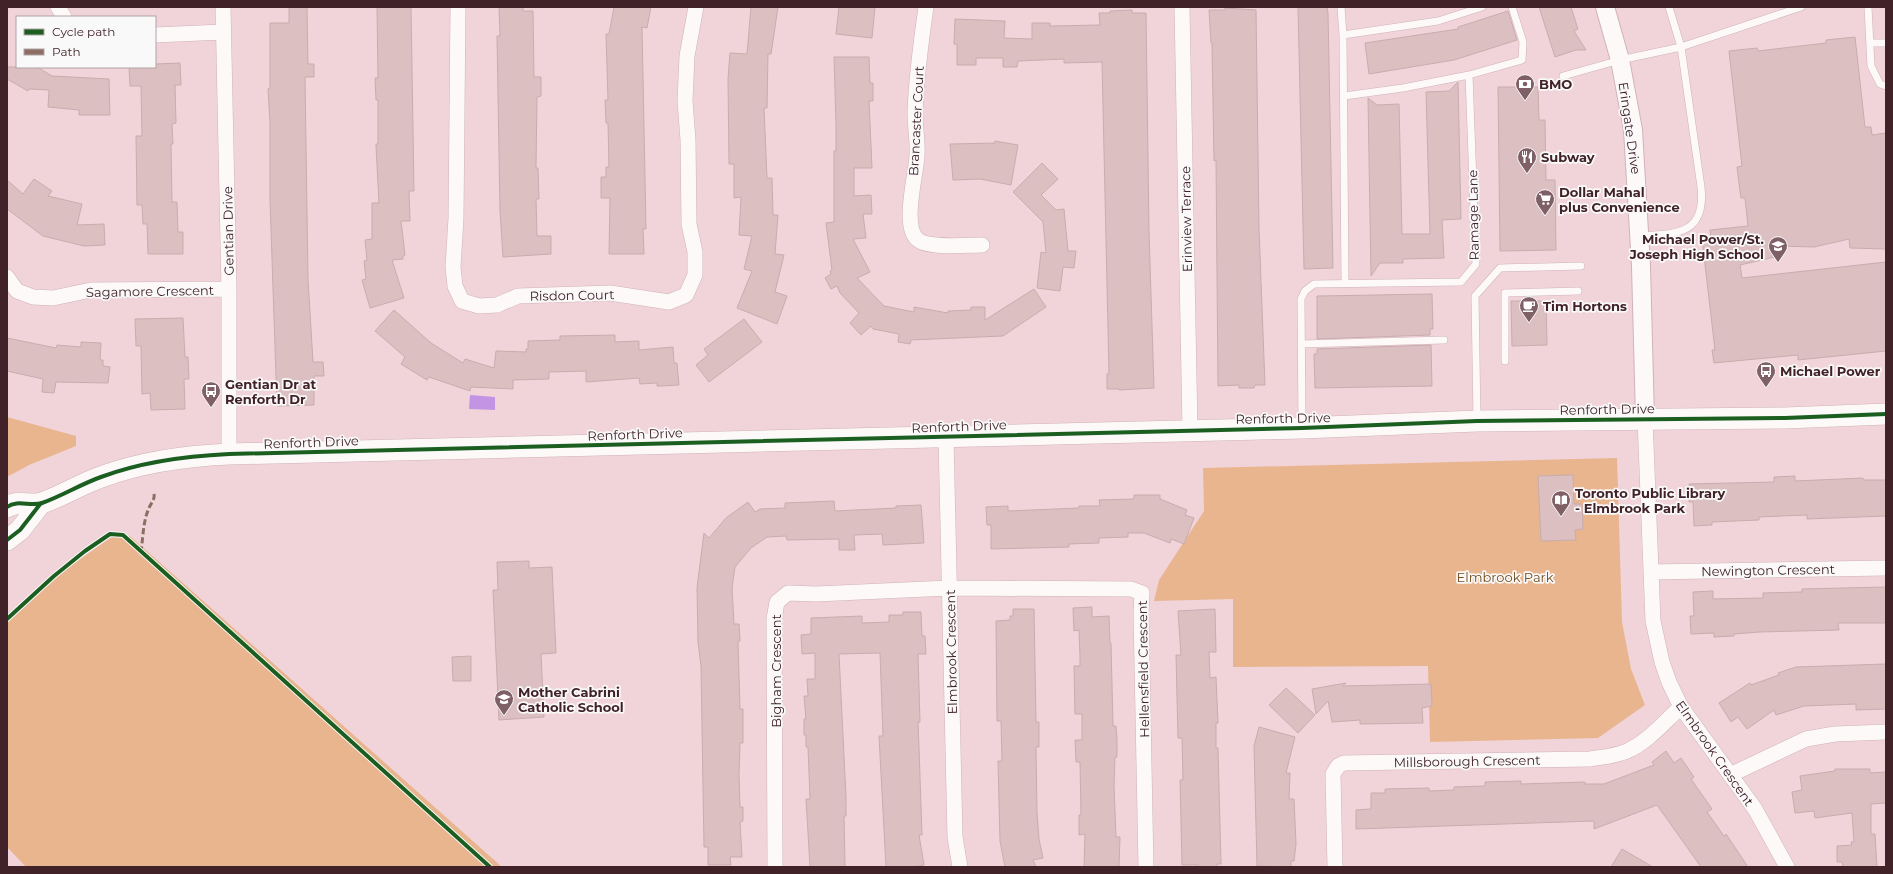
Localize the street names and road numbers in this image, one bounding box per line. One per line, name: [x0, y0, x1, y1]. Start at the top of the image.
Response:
street label: Brancaster Court: [905, 66, 927, 176]
street label: Eringate Drive: [1616, 81, 1644, 175]
street label: Erinview Terrace: [1177, 166, 1195, 272]
street label: Ramage Lane: [1464, 169, 1482, 260]
street label: Gentian Drive: [219, 186, 237, 276]
street label: Sagamore Crescent: [86, 282, 214, 300]
street label: Risdon Court: [529, 286, 615, 304]
street label: Renforth Drive: [1559, 400, 1655, 418]
street label: Renforth Drive: [1235, 409, 1331, 427]
street label: Renforth Drive: [911, 416, 1007, 436]
street label: Renforth Drive: [587, 424, 683, 444]
street label: Renforth Drive: [263, 432, 359, 452]
street label: Newington Crescent: [1701, 561, 1835, 579]
street label: Elmbrook Crescent: [942, 589, 960, 715]
street label: Hellensfield Crescent: [1134, 600, 1152, 738]
street label: Bigham Crescent: [768, 614, 784, 728]
street label: Elmbrook Crescent: [1673, 697, 1757, 809]
street label: Millsborough Crescent: [1393, 752, 1541, 770]

